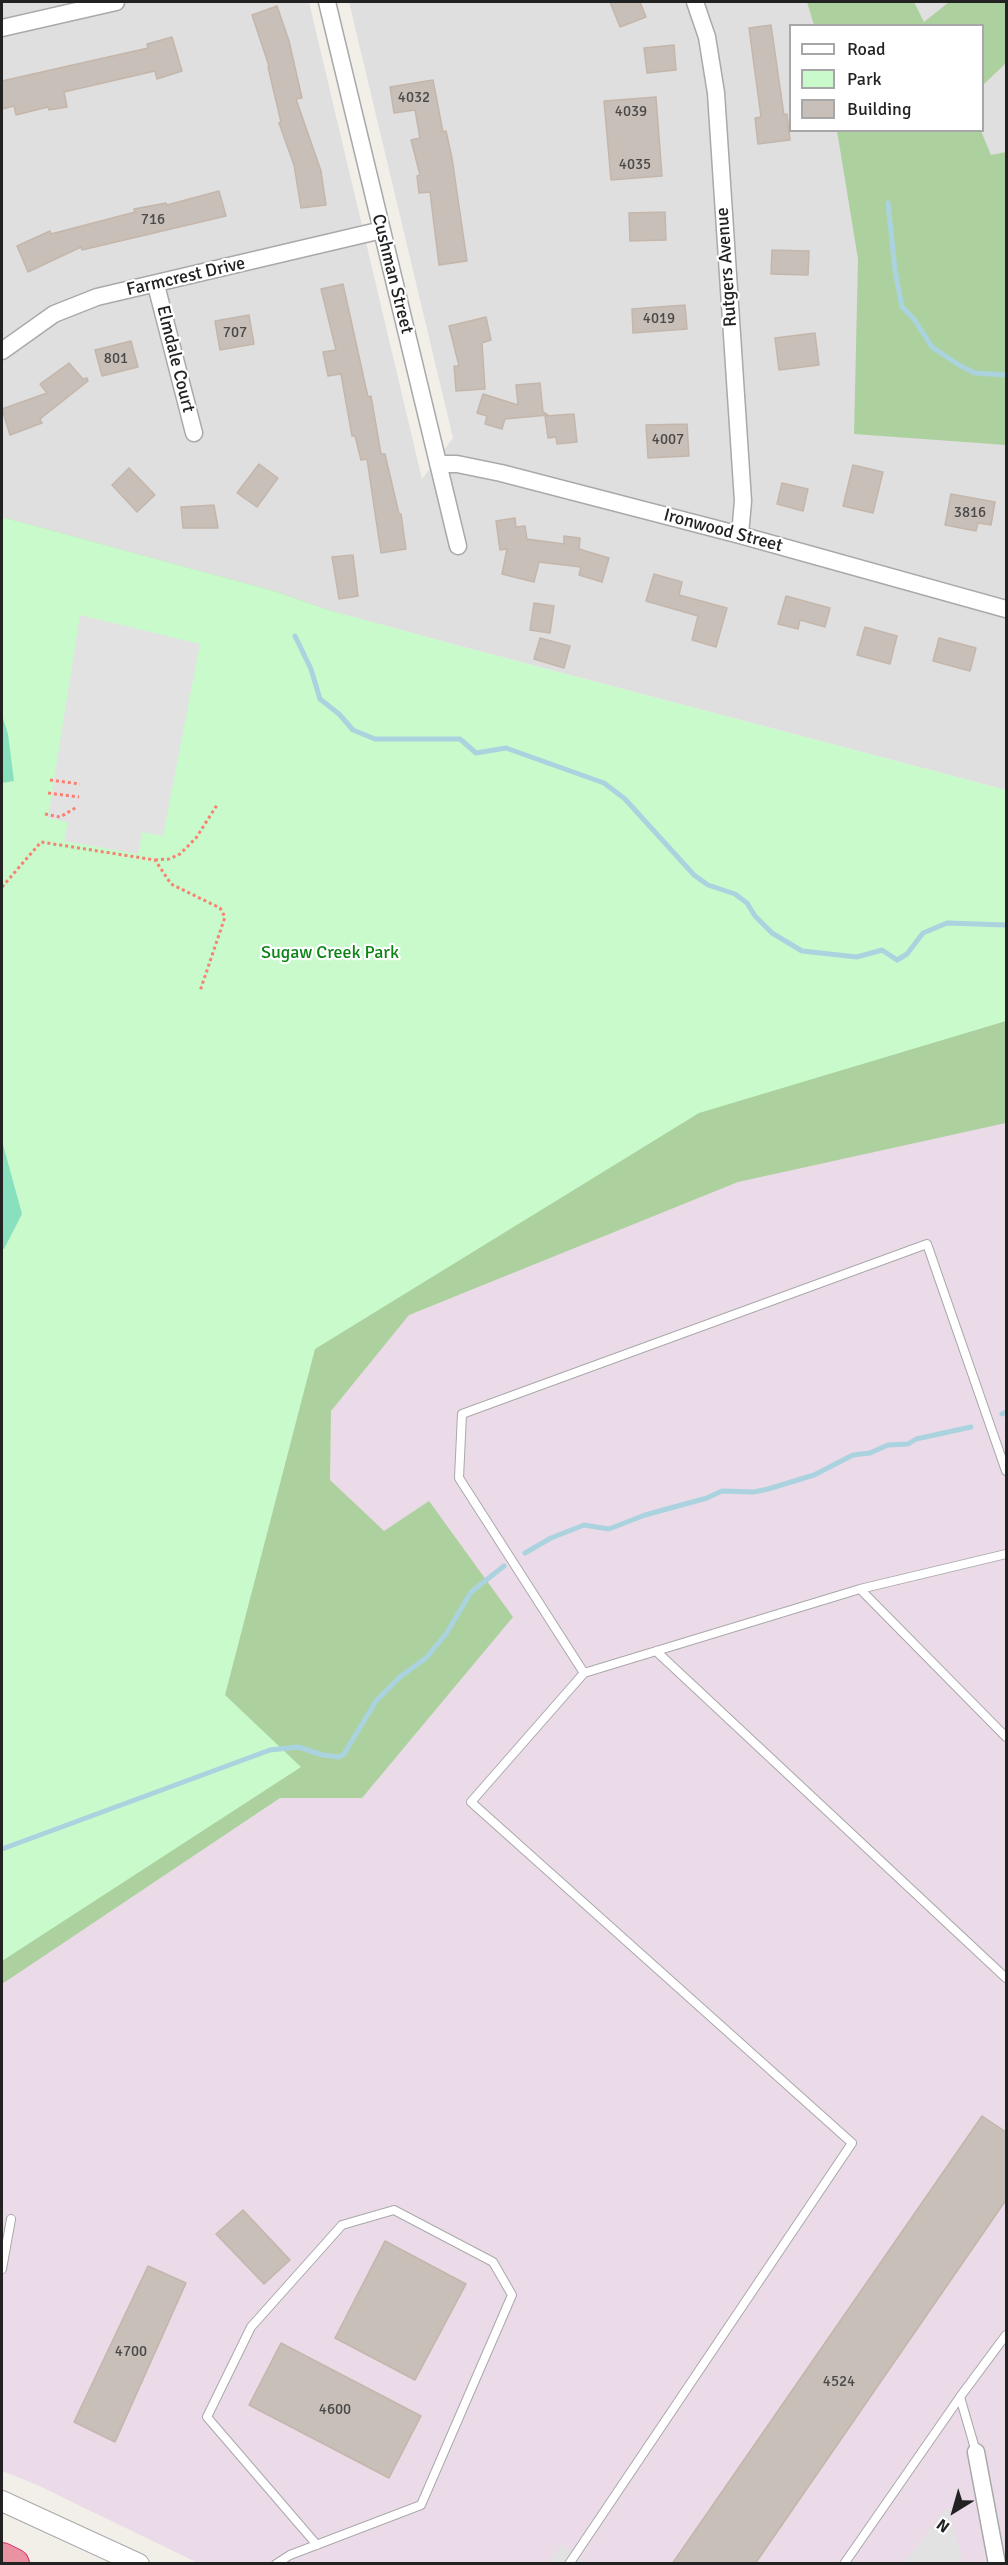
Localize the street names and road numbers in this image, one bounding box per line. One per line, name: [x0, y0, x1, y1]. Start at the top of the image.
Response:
street label: Rutgers Avenue: [712, 207, 742, 327]
street label: Cushman Street: [367, 212, 417, 336]
street label: Farmcrest Drive: [125, 253, 247, 301]
street label: Elmdale Court: [151, 303, 199, 415]
street label: Ironwood Street: [661, 505, 785, 557]

